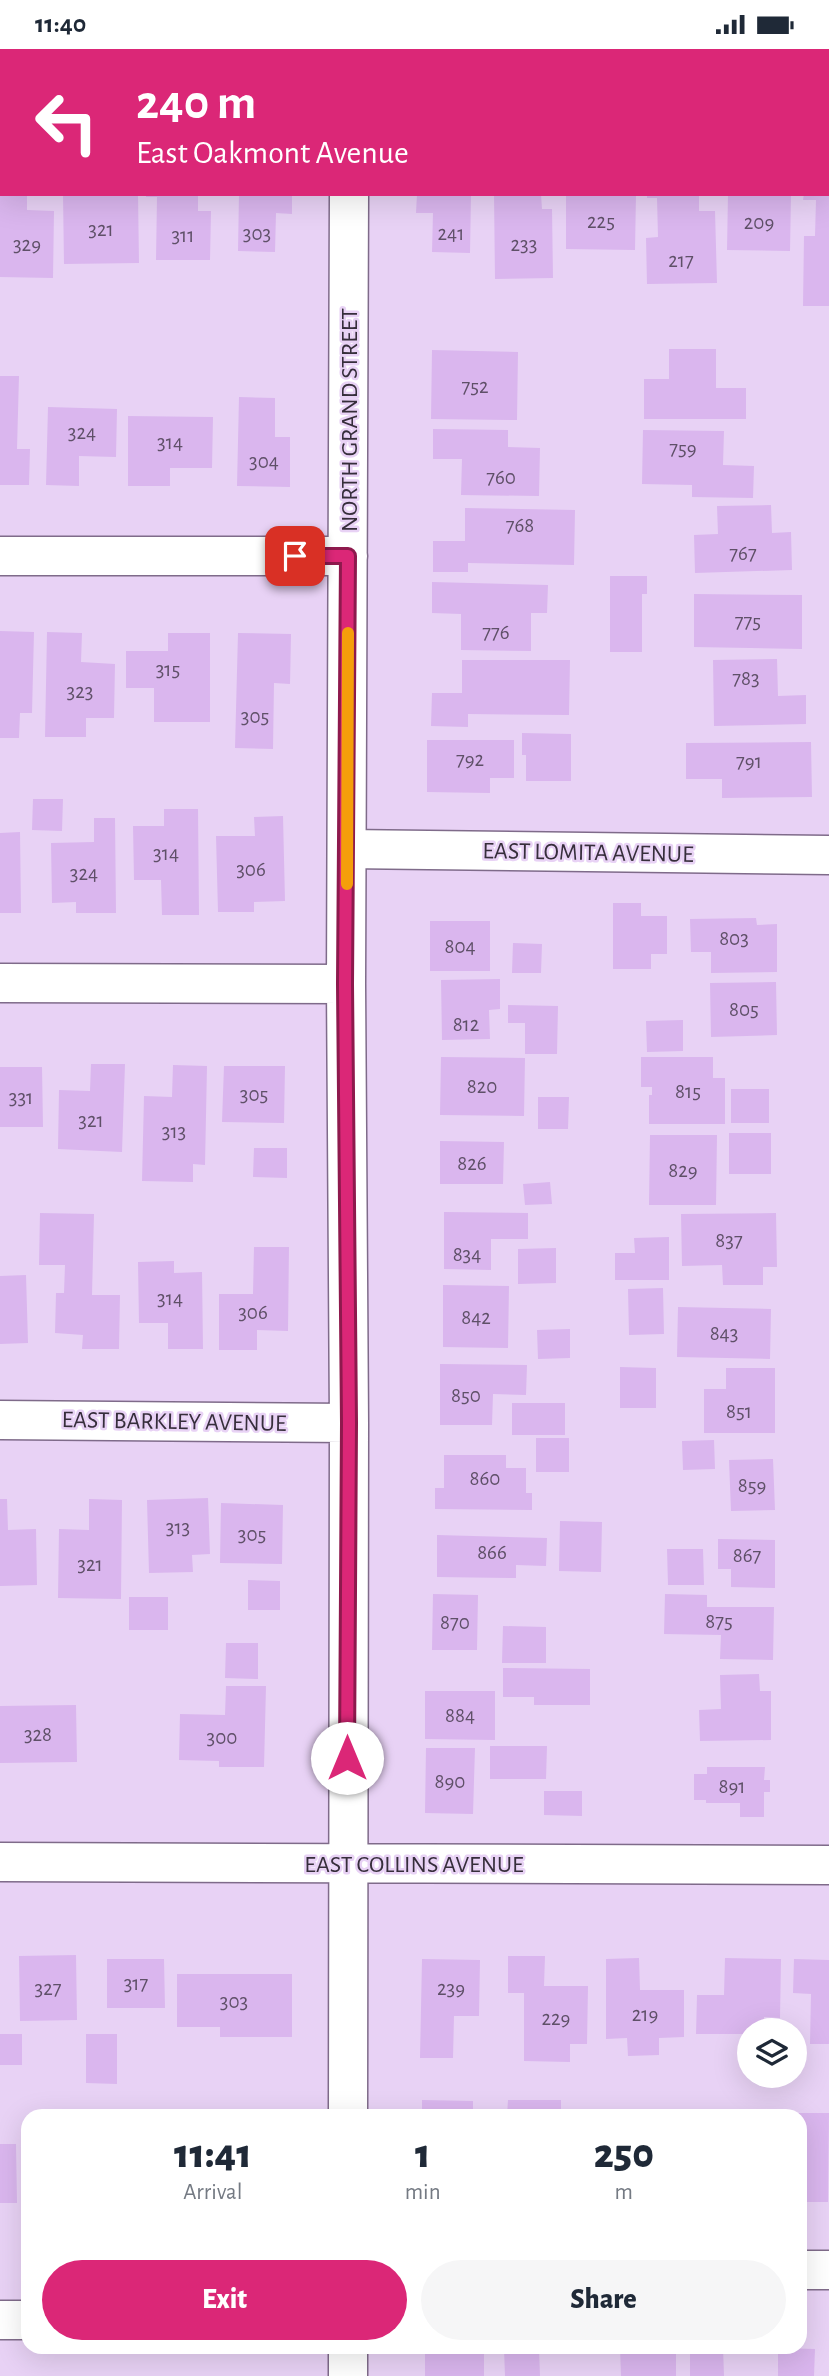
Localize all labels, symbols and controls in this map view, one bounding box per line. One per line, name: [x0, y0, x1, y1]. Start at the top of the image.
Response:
text: 11:40: [35, 11, 86, 37]
icon: left: [21, 77, 112, 168]
text: 240 m: [136, 79, 256, 128]
text: East Oakmont Avenue: [136, 137, 409, 169]
house number: 225: [587, 211, 615, 232]
house number: 209: [744, 212, 774, 233]
house number: 321: [88, 219, 114, 240]
house number: 303: [243, 223, 271, 244]
house number: 241: [438, 223, 464, 244]
house number: 311: [171, 225, 195, 246]
house number: 329: [13, 234, 41, 255]
house number: 233: [511, 234, 537, 255]
house number: 217: [668, 250, 694, 271]
street label: NORTH GRAND STREET: [338, 308, 362, 532]
house number: 752: [461, 376, 489, 397]
house number: 324: [68, 422, 96, 443]
house number: 314: [157, 432, 183, 453]
house number: 759: [669, 438, 697, 459]
house number: 304: [249, 451, 279, 472]
house number: 760: [486, 467, 516, 488]
house number: 768: [506, 515, 534, 536]
pin: [265, 526, 325, 586]
icon: arrive: [276, 537, 314, 575]
house number: 767: [729, 543, 757, 564]
house number: 775: [735, 611, 761, 632]
house number: 776: [482, 622, 510, 643]
house number: 315: [156, 659, 180, 680]
house number: 783: [732, 668, 760, 689]
house number: 323: [67, 681, 93, 702]
house number: 305: [241, 706, 269, 727]
house number: 792: [456, 749, 484, 770]
house number: 791: [736, 751, 762, 772]
street label: EAST LOMITA AVENUE: [482, 839, 694, 867]
house number: 314: [153, 843, 179, 864]
house number: 306: [236, 859, 266, 880]
house number: 324: [70, 863, 98, 884]
house number: 803: [719, 928, 749, 949]
house number: 804: [444, 936, 476, 957]
house number: 805: [729, 999, 759, 1020]
house number: 812: [453, 1014, 479, 1035]
house number: 820: [467, 1076, 497, 1097]
house number: 815: [675, 1081, 701, 1102]
house number: 305: [240, 1084, 268, 1105]
house number: 331: [9, 1087, 33, 1108]
house number: 321: [78, 1110, 104, 1131]
house number: 313: [162, 1121, 186, 1142]
house number: 826: [457, 1153, 487, 1174]
house number: 829: [668, 1160, 698, 1181]
house number: 837: [715, 1230, 743, 1251]
house number: 834: [453, 1244, 481, 1265]
house number: 314: [157, 1288, 183, 1309]
house number: 306: [238, 1302, 268, 1323]
house number: 842: [461, 1307, 491, 1328]
house number: 843: [710, 1323, 738, 1344]
house number: 850: [451, 1385, 481, 1406]
house number: 851: [726, 1401, 752, 1422]
street label: EAST BARKLEY AVENUE: [61, 1408, 287, 1436]
house number: 860: [470, 1468, 500, 1489]
house number: 859: [738, 1475, 766, 1496]
house number: 313: [166, 1517, 190, 1538]
house number: 305: [238, 1524, 266, 1545]
house number: 866: [477, 1542, 507, 1563]
house number: 867: [733, 1545, 762, 1566]
house number: 321: [77, 1554, 103, 1575]
house number: 875: [705, 1611, 733, 1632]
house number: 870: [440, 1612, 470, 1633]
house number: 884: [445, 1705, 475, 1726]
position arrow: [310, 1721, 384, 1795]
house number: 328: [24, 1724, 52, 1745]
house number: 300: [207, 1727, 237, 1748]
house number: 890: [435, 1771, 465, 1792]
house number: 891: [718, 1776, 746, 1797]
street label: EAST COLLINS AVENUE: [304, 1853, 524, 1877]
house number: 317: [124, 1973, 149, 1994]
house number: 327: [35, 1978, 62, 1999]
house number: 239: [437, 1978, 465, 1999]
house number: 303: [220, 1991, 248, 2012]
house number: 219: [632, 2004, 658, 2025]
house number: 229: [542, 2008, 570, 2029]
map controls: [737, 2018, 807, 2088]
button: layers: [737, 2018, 807, 2088]
text: 11:41: [174, 2133, 252, 2175]
text: 1: [415, 2133, 430, 2175]
text: 250: [594, 2133, 654, 2175]
text: Arrival: [183, 2181, 242, 2204]
text: min: [405, 2181, 441, 2204]
text: m: [615, 2181, 633, 2204]
button: Exit: [42, 2260, 407, 2340]
button: Share: [421, 2260, 786, 2340]

